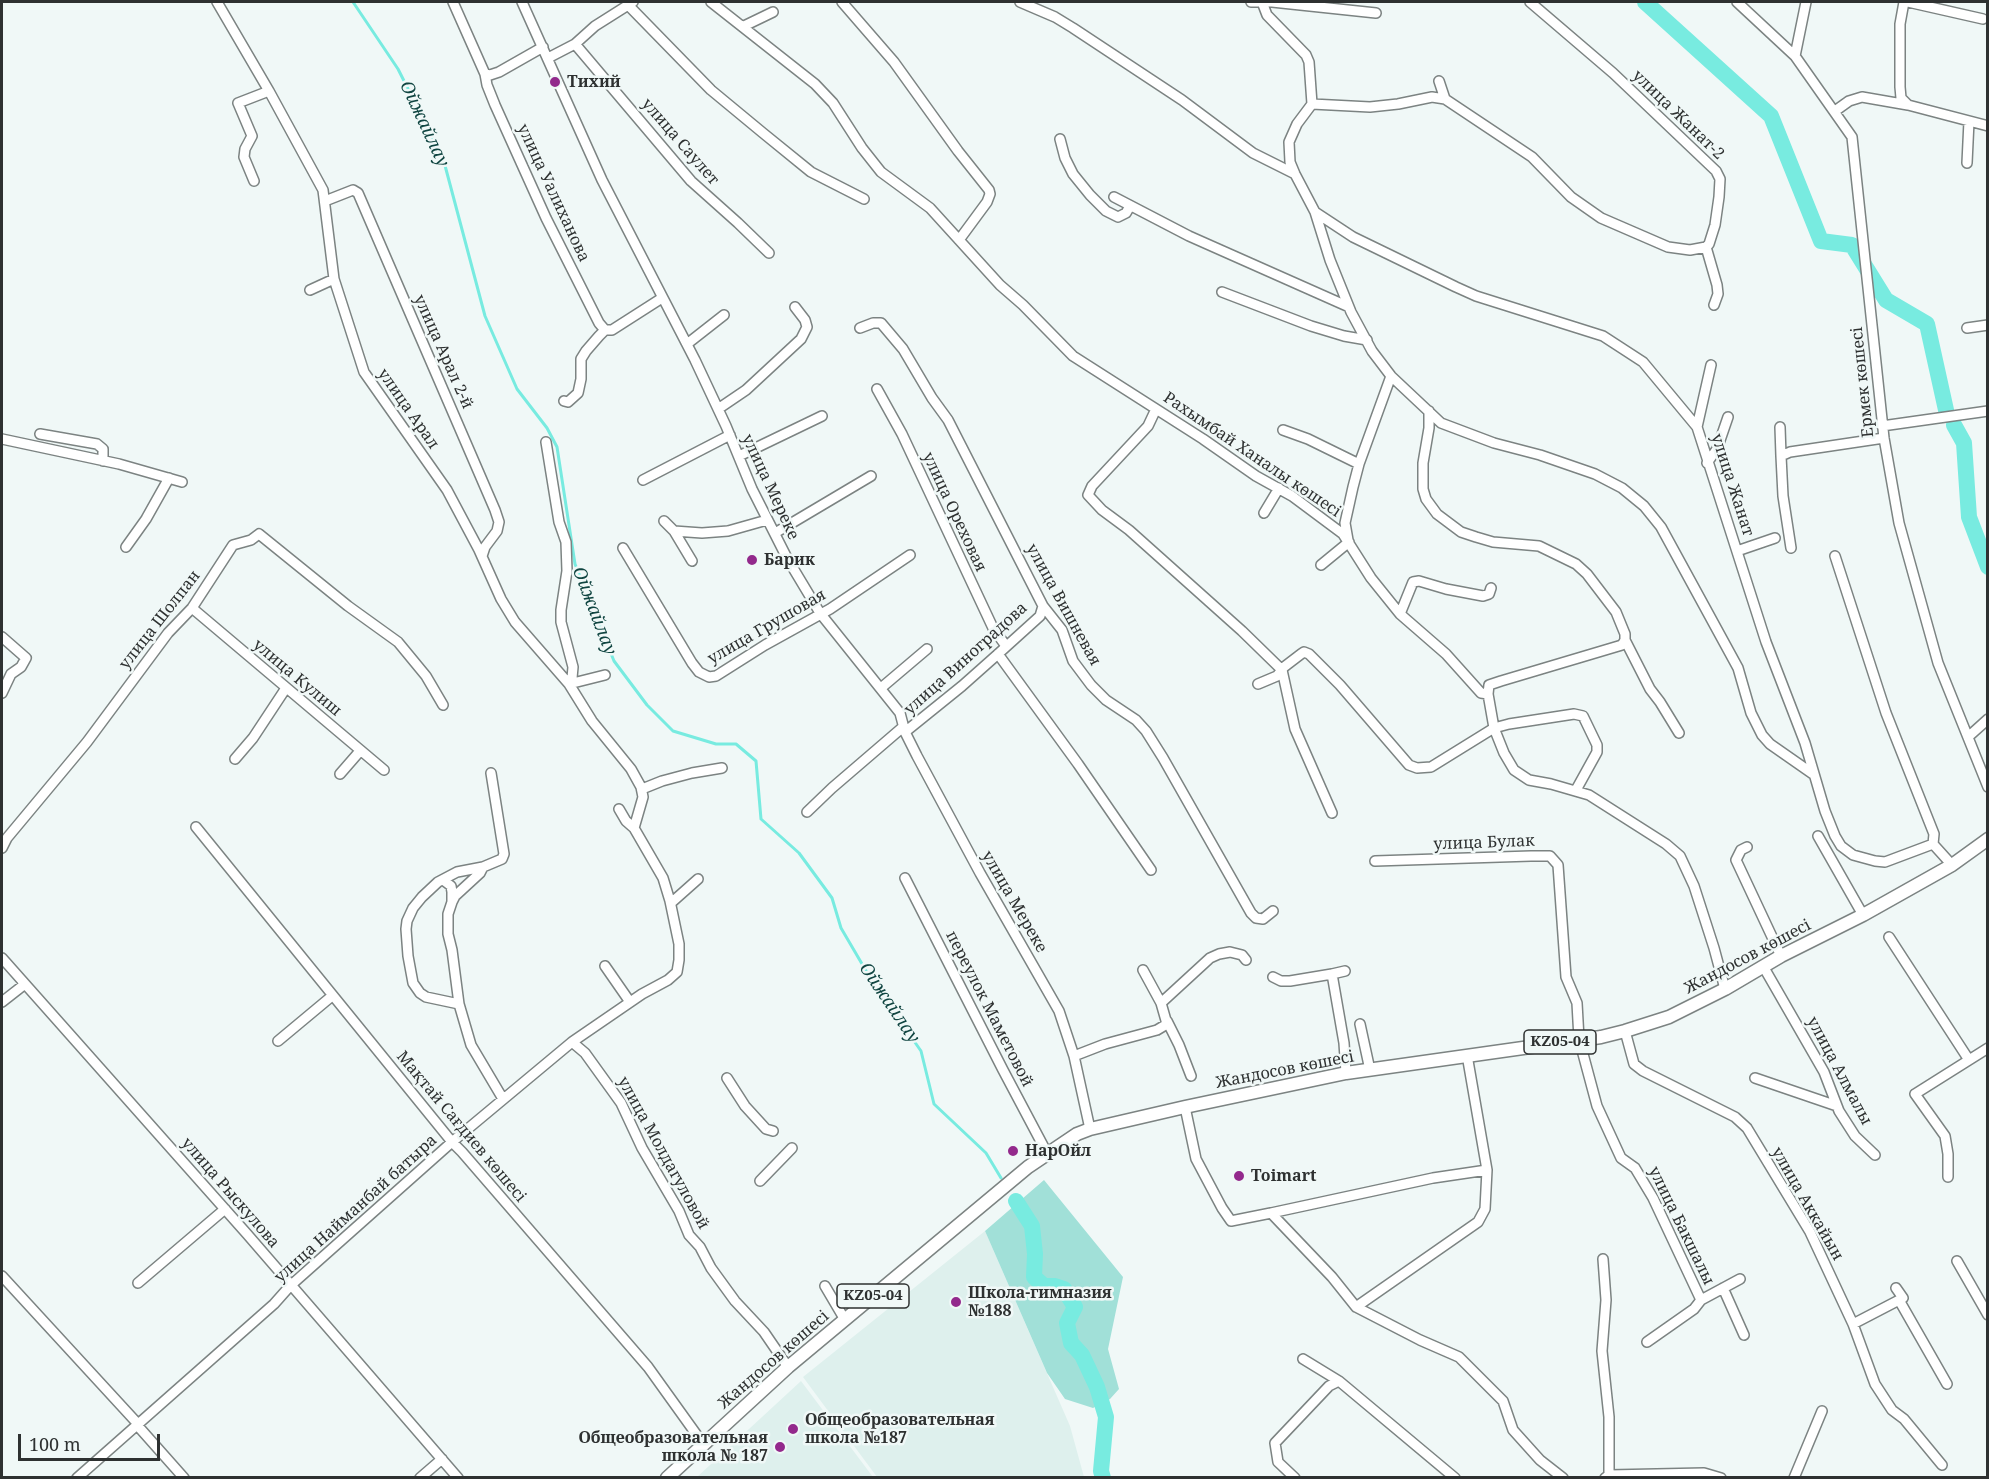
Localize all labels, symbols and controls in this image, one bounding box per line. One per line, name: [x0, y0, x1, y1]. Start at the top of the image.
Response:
street label: улица Жанат-2: [1628, 66, 1728, 164]
place label: Тихий: [567, 72, 621, 92]
marker: Тихий: [548, 75, 562, 89]
water label: Ойжайлау: [395, 77, 453, 171]
street label: улица Саулет: [637, 95, 723, 189]
street label: улица Уалиханова: [513, 121, 593, 265]
street label: улица Арал 2-й: [409, 292, 477, 412]
street label: Ермек көшесі: [1848, 326, 1878, 438]
street label: улица Арал: [373, 365, 443, 453]
street label: Рахымбай Ханалы көшесі: [1159, 388, 1345, 522]
street label: улица Мереке: [737, 431, 803, 543]
street label: улица Жанат: [1706, 431, 1758, 539]
street label: улица Ореховая: [918, 449, 990, 575]
street label: улица Вишневая: [1022, 541, 1104, 669]
place label: Барик: [764, 550, 815, 570]
marker: Барик: [745, 553, 759, 567]
water label: Ойжайлау: [567, 564, 621, 658]
street label: улица Шолпан: [115, 567, 205, 673]
street label: улица Грушовая: [704, 585, 830, 669]
street label: улица Виноградова: [901, 599, 1031, 719]
street label: улица Кулиш: [249, 635, 345, 721]
street label: улица Булак: [1433, 832, 1535, 854]
street label: улица Мереке: [977, 848, 1051, 956]
street label: Жандосов көшесі: [1681, 916, 1815, 998]
street label: переулок Маметовой: [941, 928, 1037, 1090]
water label: Ойжайлау: [854, 959, 924, 1047]
street label: улица Алмалы: [1802, 1014, 1876, 1128]
road number: KZ05-04: [1524, 1030, 1596, 1054]
street label: Жандосов көшесі: [1214, 1047, 1356, 1093]
street label: Мақтай Сағдиев көшесі: [392, 1048, 530, 1206]
street label: улица Молдагуловой: [613, 1073, 713, 1233]
street label: улица Найманбай батыра: [271, 1131, 441, 1287]
street label: улица Рыскулова: [177, 1134, 283, 1252]
place label: НарОйл: [1025, 1141, 1091, 1161]
marker: НарОйл: [1006, 1144, 1020, 1158]
street label: улица Аккайын: [1767, 1144, 1847, 1264]
street label: улица Бакшалы: [1644, 1164, 1718, 1288]
place label: Toimart: [1251, 1166, 1317, 1186]
marker: Toimart: [1232, 1169, 1246, 1183]
place label: Школа-гимназия №188: [968, 1283, 1112, 1321]
road number: KZ05-04: [837, 1284, 909, 1308]
marker: Школа-гимназия №188: [949, 1295, 963, 1309]
street label: Жандосов көшесі: [715, 1307, 833, 1413]
place label: Общеобразовательная школа №187: [805, 1410, 995, 1448]
scale bar: [21, 1422, 164, 1460]
marker: Общеобразовательная школа №187: [786, 1422, 800, 1436]
place label: Общеобразовательная школа № 187: [578, 1428, 768, 1466]
text: 100 m: [29, 1432, 81, 1456]
marker: Общеобразовательная школа № 187: [773, 1440, 787, 1454]

